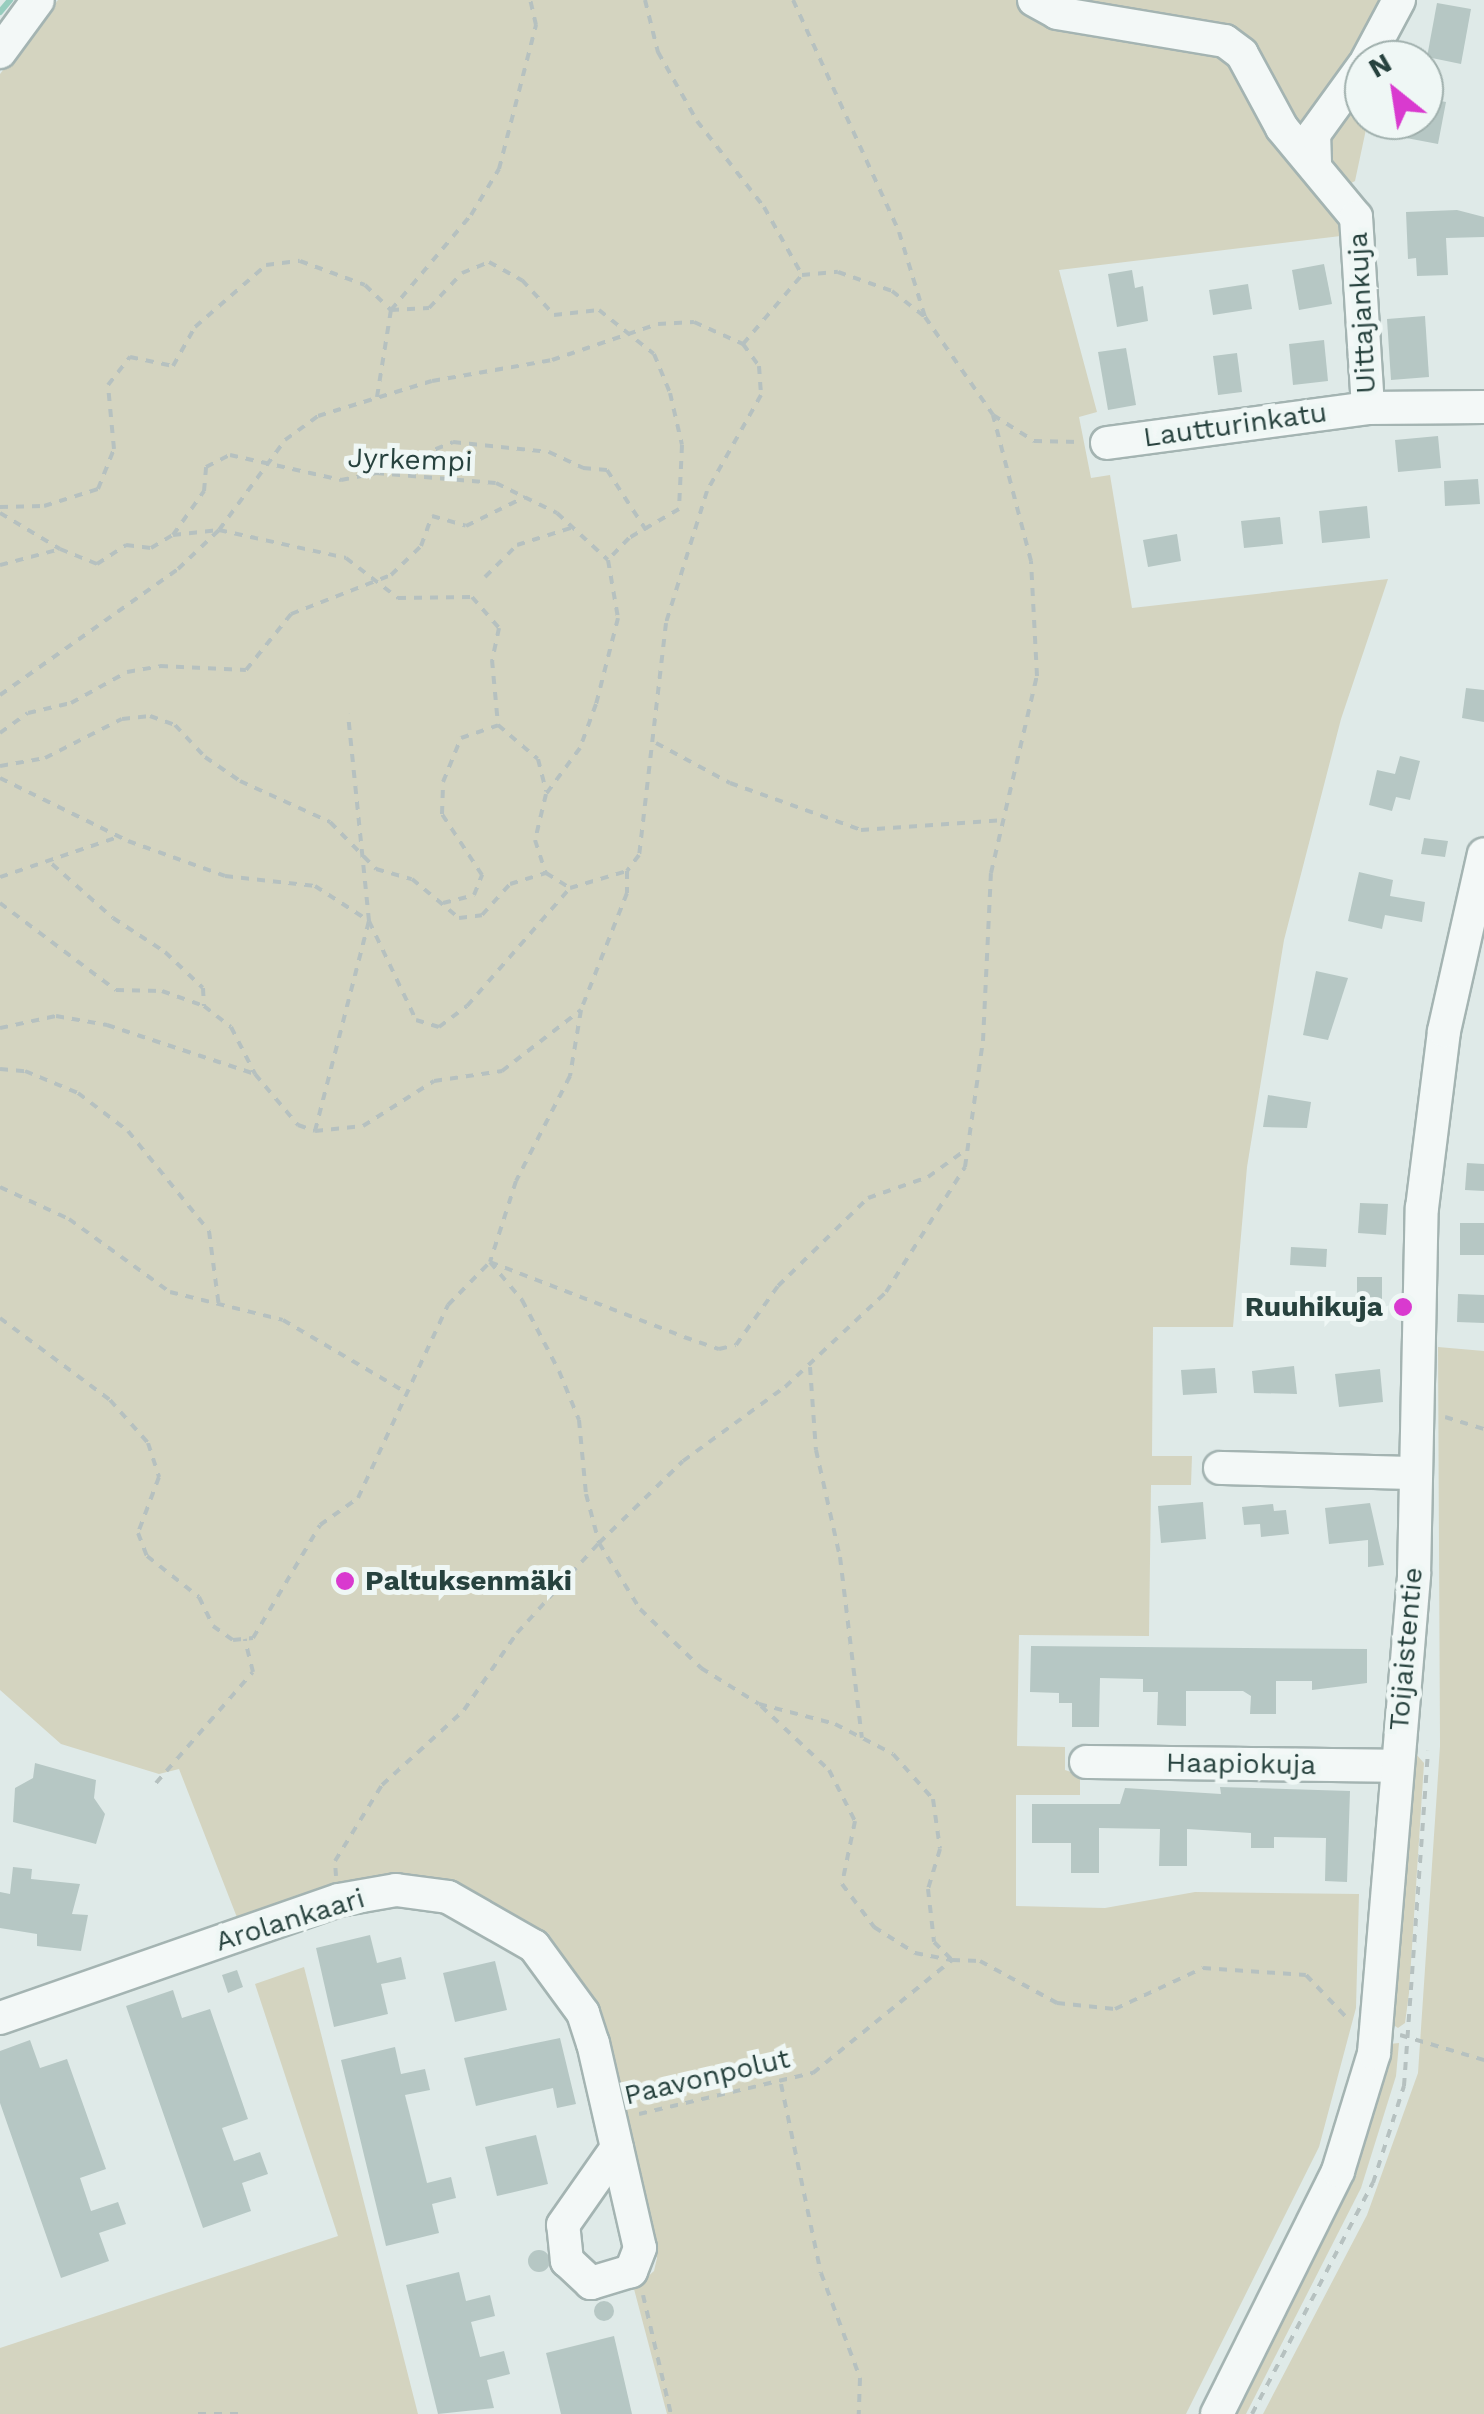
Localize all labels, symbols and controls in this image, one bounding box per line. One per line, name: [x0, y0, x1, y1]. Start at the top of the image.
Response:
north arrow: [1344, 40, 1444, 140]
text: N: [1363, 46, 1397, 85]
street label: Uittajankuja: [1341, 231, 1383, 395]
street label: Lautturinkatu: [1141, 395, 1329, 455]
street label: Jyrkempi: [347, 441, 473, 479]
place label: Ruuhikuja: [1245, 1290, 1383, 1324]
marker: Ruuhikuja: [1392, 1296, 1414, 1318]
place label: Paltuksenmäki: [365, 1564, 572, 1598]
street label: Toijaistentie: [1382, 1566, 1430, 1732]
marker: Paltuksenmäki: [334, 1570, 356, 1592]
street label: Haapiokuja: [1166, 1746, 1316, 1782]
street label: Arolankaari: [211, 1881, 369, 1959]
street label: Paavonpolut: [621, 2042, 793, 2112]

